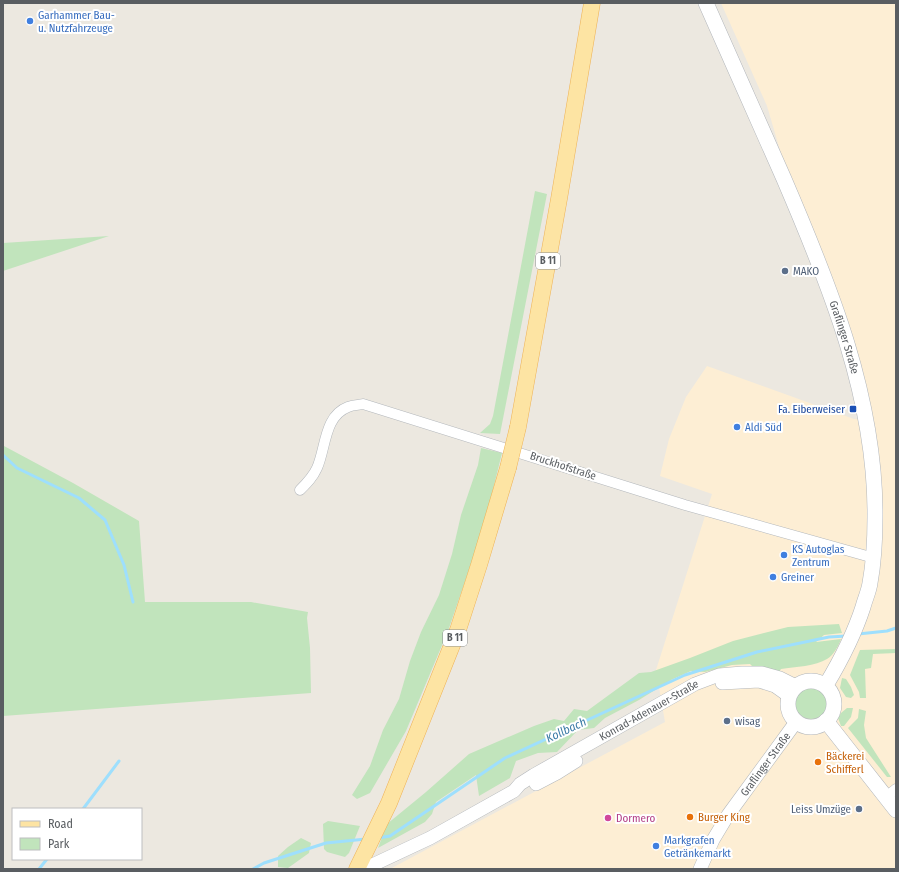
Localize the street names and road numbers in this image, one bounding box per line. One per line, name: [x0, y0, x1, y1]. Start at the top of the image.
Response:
road number: B 11: [536, 253, 560, 269]
street label: Graflinger Straße: [827, 299, 862, 375]
street label: Bruckhofstraße: [528, 449, 598, 483]
road number: B 11: [443, 630, 467, 646]
street label: Konrad-Adenauer-Straße: [597, 677, 700, 743]
street label: Graflinger Straße: [738, 730, 793, 799]

